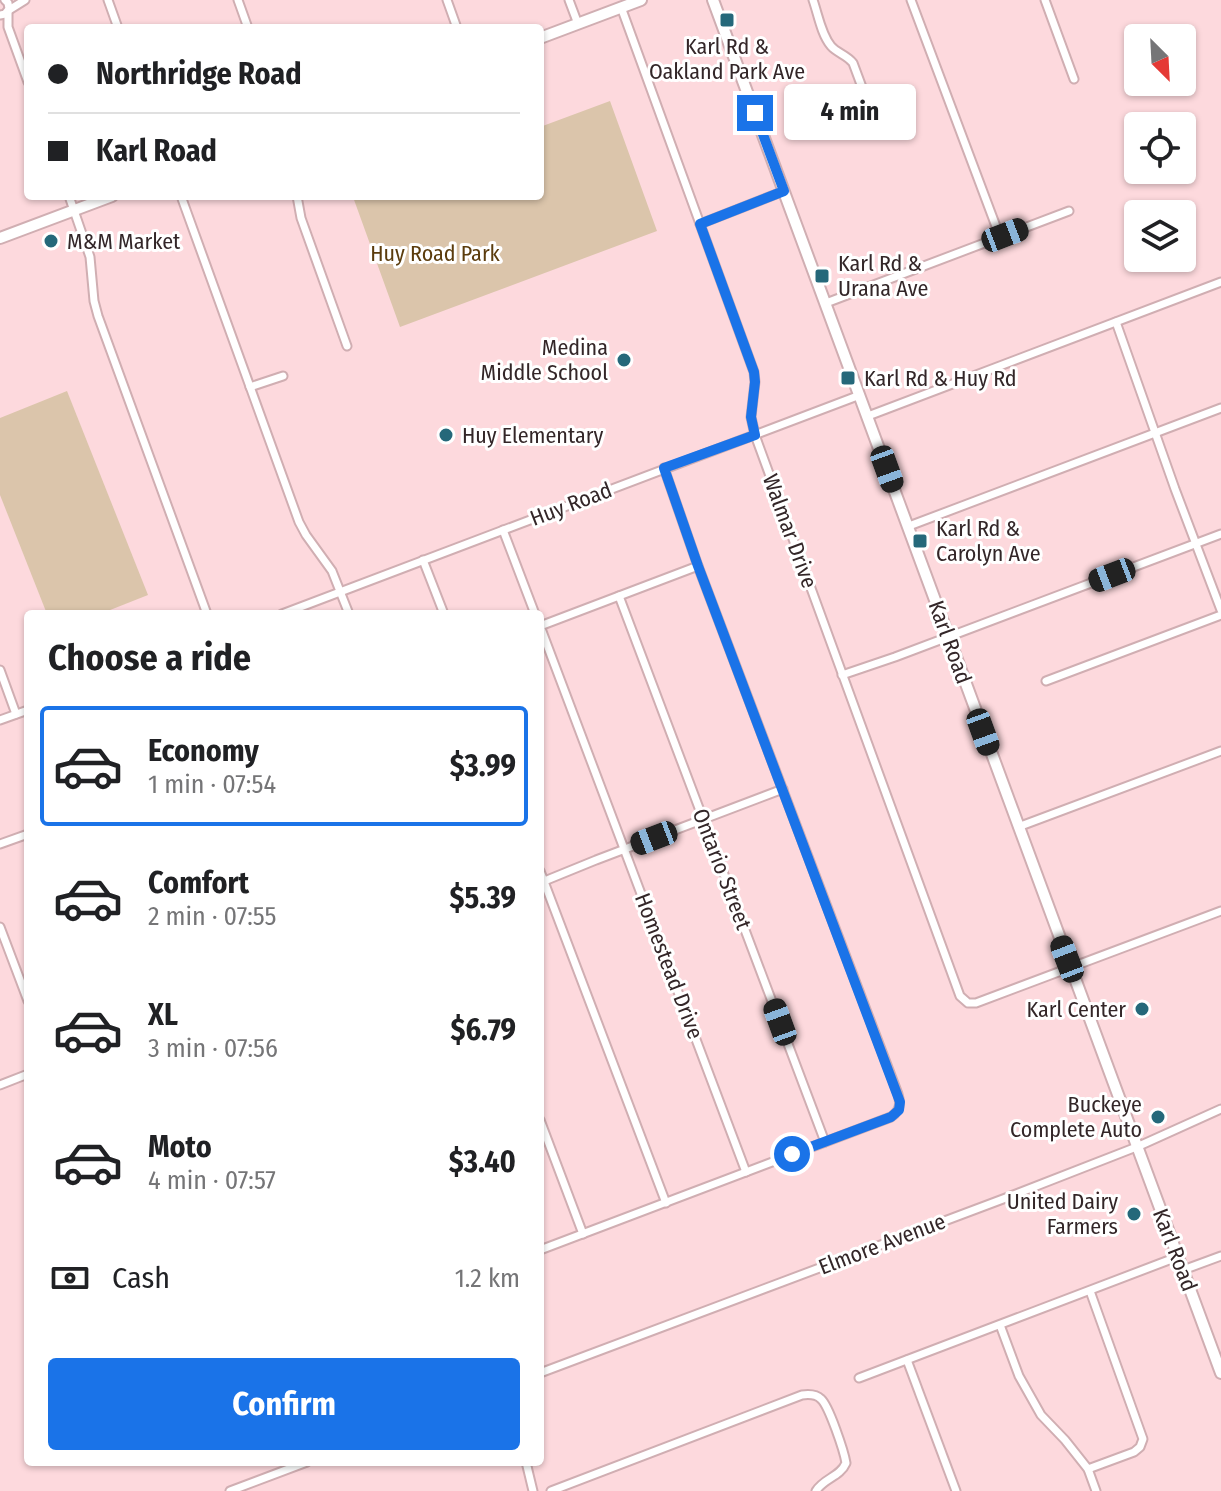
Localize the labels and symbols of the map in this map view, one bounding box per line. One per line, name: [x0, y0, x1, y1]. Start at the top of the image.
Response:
marker: Karl Rd & Oakland Park Ave: [718, 11, 736, 29]
north arrow: [1124, 24, 1196, 96]
place label: Karl Rd & Oakland Park Ave: [649, 33, 805, 85]
callout: 4 min: [783, 85, 915, 141]
route end: [737, 95, 773, 131]
car: [978, 215, 1032, 255]
place label: M&M Market: [67, 228, 181, 255]
marker: M&M Market: [42, 232, 60, 250]
park label: Huy Road Park: [370, 240, 501, 267]
place label: Karl Rd & Urana Ave: [838, 250, 928, 302]
marker: Karl Rd & Urana Ave: [813, 267, 831, 285]
place label: Medina Middle School: [481, 334, 608, 386]
marker: Medina Middle School: [615, 351, 633, 369]
place label: Karl Rd & Huy Rd: [864, 365, 1017, 392]
marker: Karl Rd & Huy Rd: [839, 369, 857, 387]
place label: Huy Elementary: [462, 422, 603, 449]
marker: Huy Elementary: [437, 426, 455, 444]
car: [868, 442, 906, 496]
street label: Walmar Drive: [757, 470, 823, 592]
street label: Huy Road: [526, 476, 616, 532]
place label: Karl Rd & Carolyn Ave: [936, 515, 1041, 567]
marker: Karl Rd & Carolyn Ave: [911, 532, 929, 550]
car: [1085, 555, 1139, 595]
street label: Karl Road: [923, 597, 977, 687]
car: [964, 705, 1002, 759]
street label: Ontario Street: [687, 805, 758, 934]
car: [627, 818, 681, 858]
street label: Homestead Drive: [629, 889, 709, 1043]
car: [1047, 932, 1087, 986]
car: [761, 995, 799, 1049]
place label: Karl Center: [1026, 996, 1126, 1023]
marker: Karl Center: [1133, 1000, 1151, 1018]
place label: Buckeye Complete Auto: [1010, 1091, 1142, 1143]
marker: Buckeye Complete Auto: [1149, 1108, 1167, 1126]
route start: [774, 1136, 810, 1172]
place label: United Dairy Farmers: [1007, 1188, 1118, 1240]
marker: United Dairy Farmers: [1125, 1205, 1143, 1223]
street label: Karl Road: [1147, 1205, 1203, 1295]
street label: Elmore Avenue: [815, 1207, 949, 1281]

